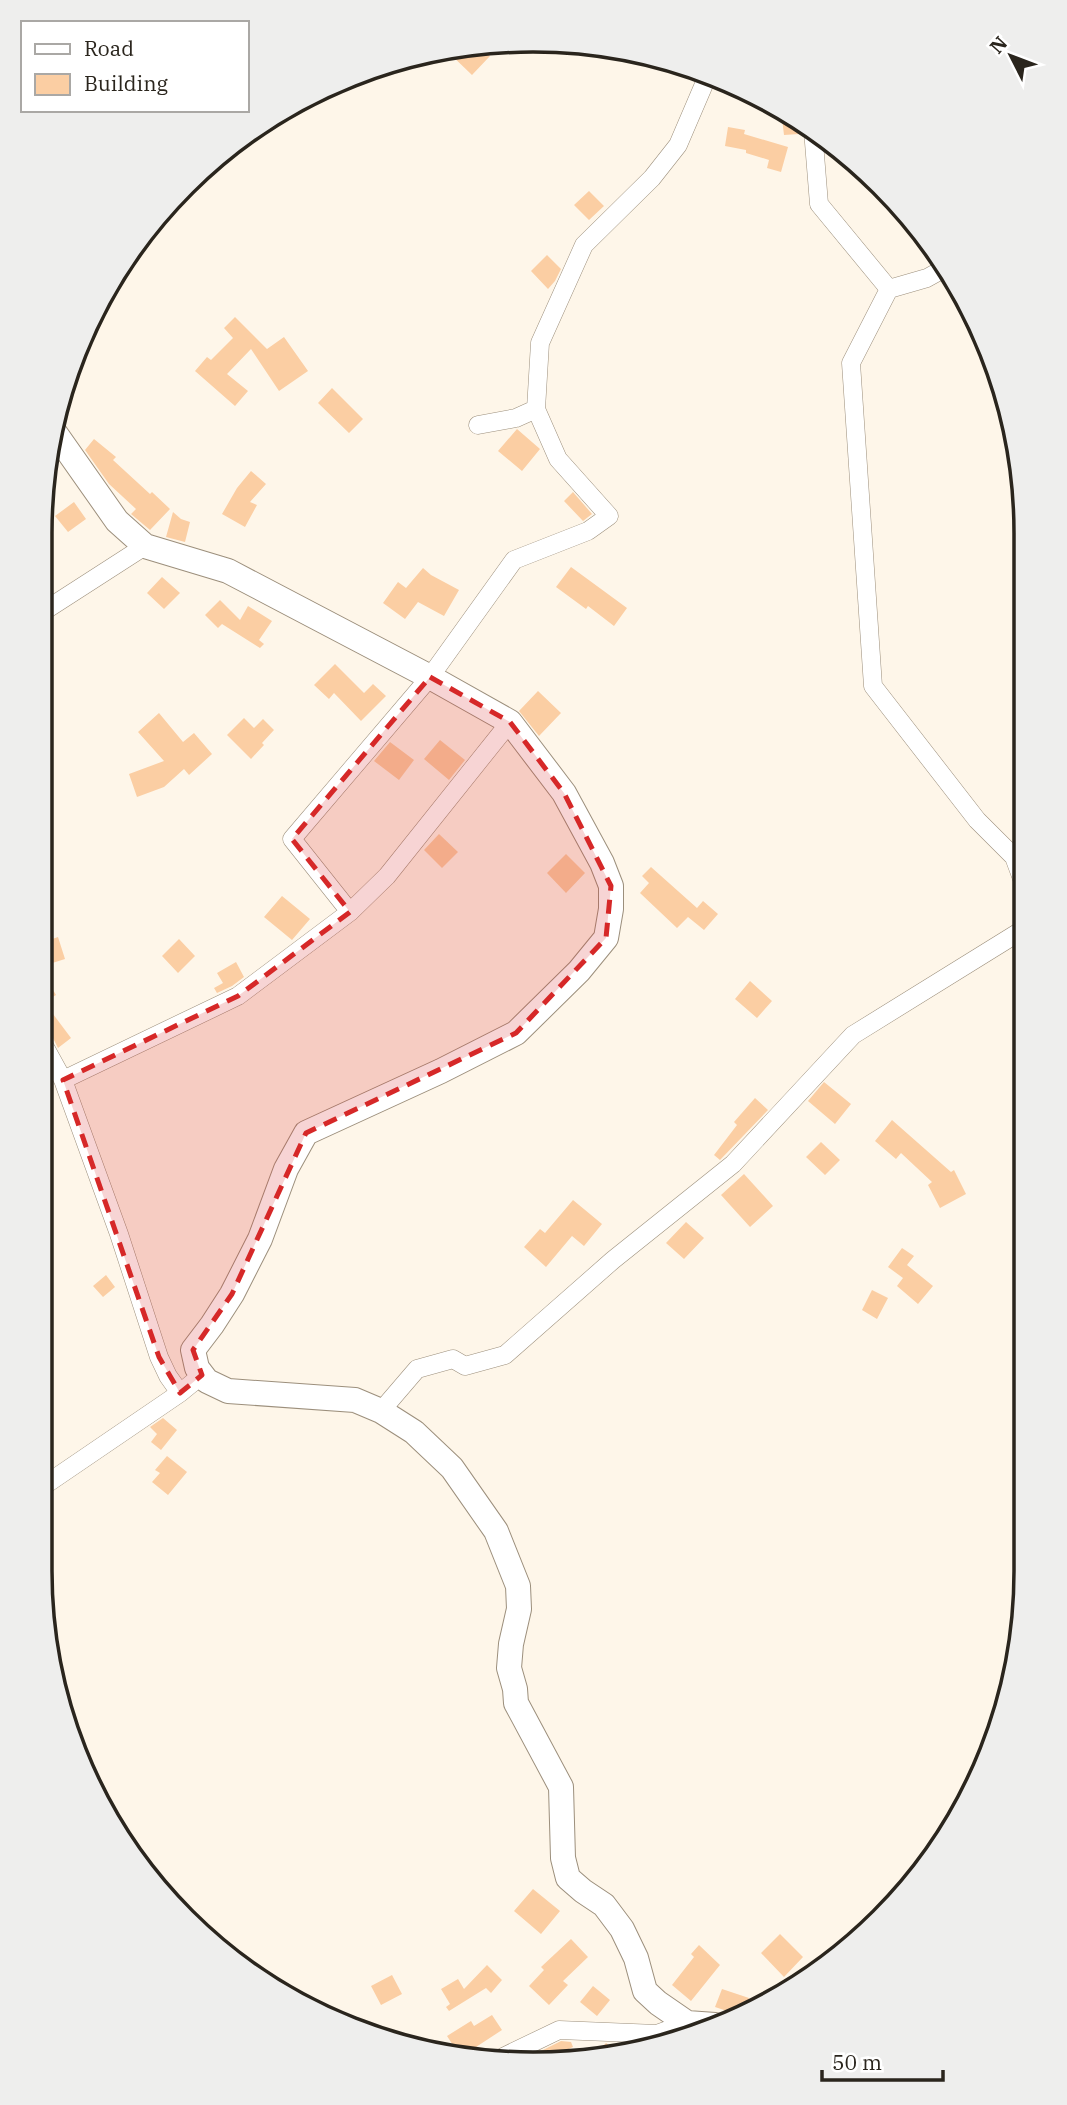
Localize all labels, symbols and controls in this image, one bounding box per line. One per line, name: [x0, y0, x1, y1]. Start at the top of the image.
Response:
legend: [21, 21, 248, 112]
north arrow: [976, 21, 1046, 91]
text: N: [984, 31, 1012, 58]
text: Road: [84, 34, 134, 62]
text: Building: [84, 69, 169, 97]
scale bar: [822, 2038, 943, 2082]
text: 50 m: [832, 2048, 882, 2076]

